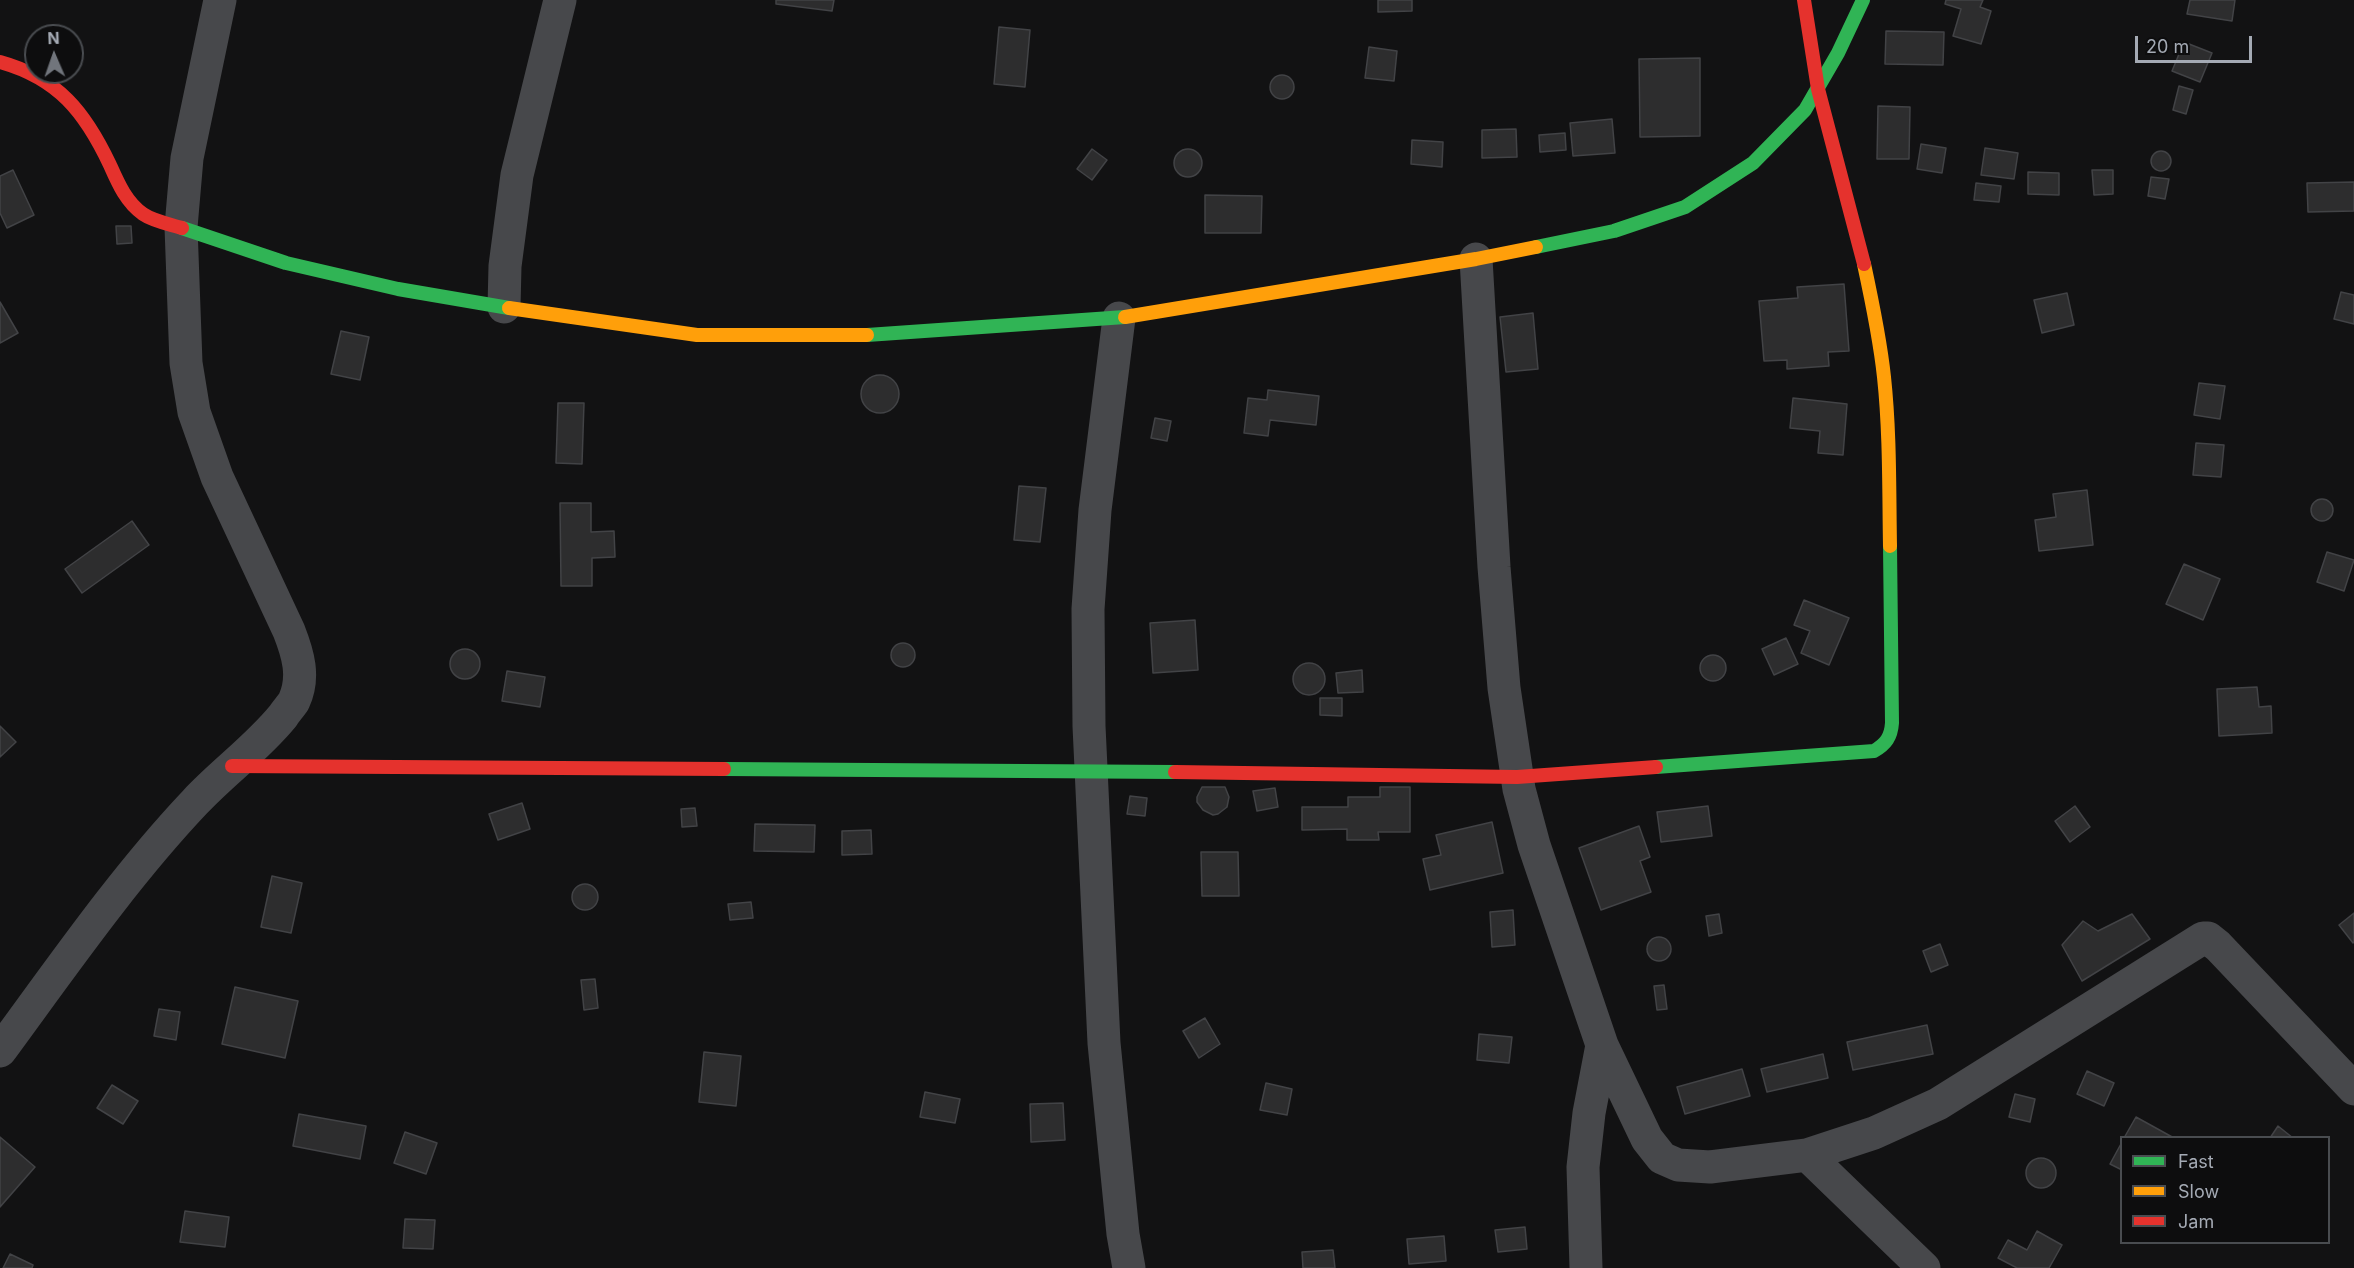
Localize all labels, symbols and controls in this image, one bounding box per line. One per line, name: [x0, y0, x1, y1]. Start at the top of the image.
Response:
north arrow: [24, 24, 84, 84]
scale bar: [2138, 24, 2255, 62]
text: N: [47, 28, 60, 48]
text: 20 m: [2146, 36, 2189, 57]
legend: [2120, 1136, 2330, 1244]
text: Fast: [2178, 1151, 2214, 1172]
text: Slow: [2178, 1181, 2219, 1202]
text: Jam: [2178, 1211, 2214, 1232]

